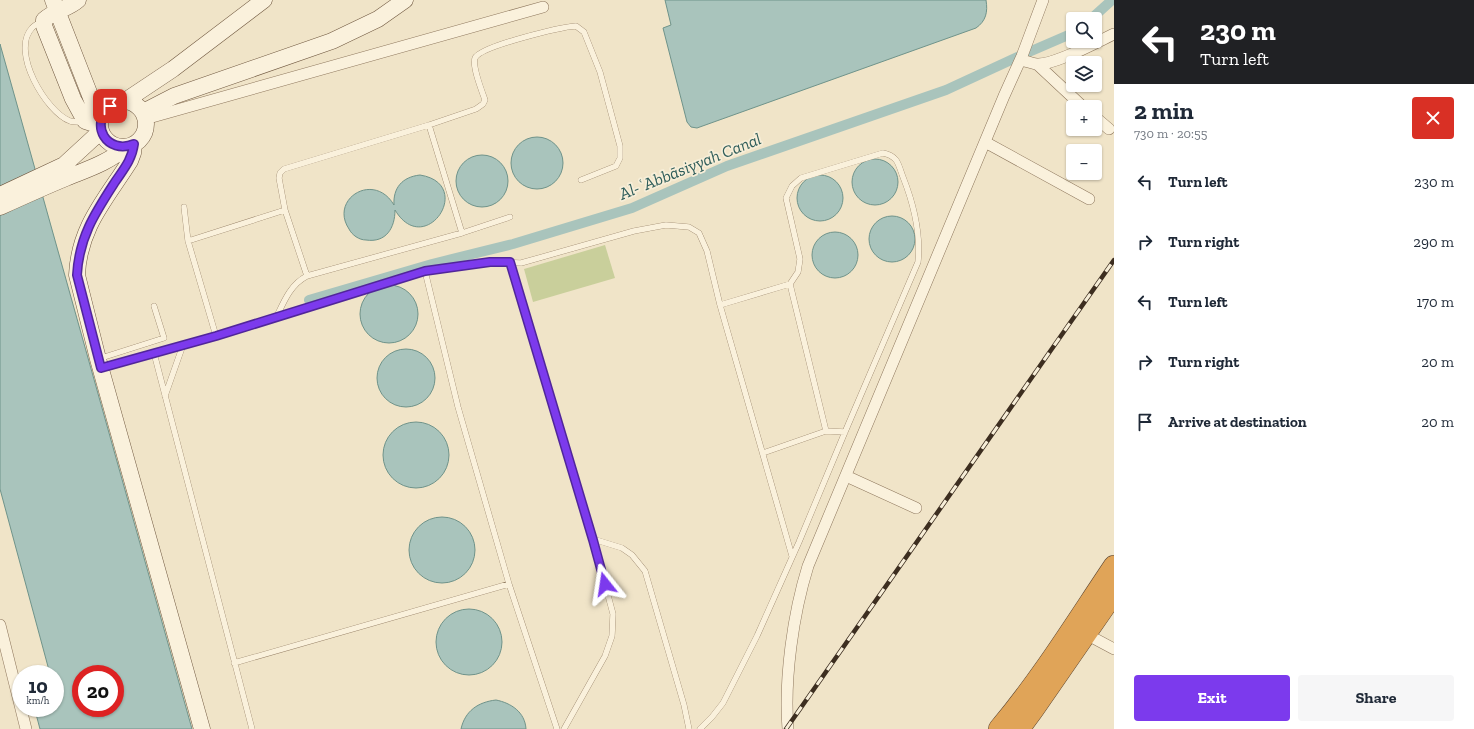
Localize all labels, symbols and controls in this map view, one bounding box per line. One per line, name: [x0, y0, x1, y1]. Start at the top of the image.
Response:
map controls: [1066, 12, 1102, 180]
button: search: [1066, 12, 1102, 48]
text: 230 m: [1200, 14, 1276, 47]
icon: left: [1134, 16, 1186, 68]
text: Turn left: [1200, 48, 1269, 70]
button: layers: [1066, 56, 1102, 92]
pin: [93, 89, 127, 123]
icon: arrive: [99, 95, 121, 117]
text: 2 min: [1134, 96, 1194, 125]
button: close: [1412, 97, 1454, 139]
button: +: [1066, 100, 1102, 136]
text: 730 m · 20:55: [1134, 126, 1207, 141]
water label: Al-ʿAbbāsiyyah Canal: [615, 128, 764, 204]
button: −: [1066, 144, 1102, 180]
icon: left: [1134, 171, 1156, 193]
text: Turn left: [1168, 173, 1228, 191]
text: 230 m: [1414, 173, 1454, 191]
icon: right: [1134, 231, 1156, 253]
text: Turn right: [1168, 233, 1239, 251]
text: 290 m: [1413, 233, 1454, 251]
icon: left: [1134, 291, 1156, 313]
text: Turn left: [1168, 293, 1228, 311]
text: 170 m: [1416, 293, 1454, 311]
icon: right: [1134, 351, 1156, 373]
text: Turn right: [1168, 353, 1239, 371]
text: 20 m: [1421, 353, 1454, 371]
icon: arrive: [1134, 411, 1156, 433]
text: Arrive at destination: [1168, 413, 1307, 431]
text: 20 m: [1421, 413, 1454, 431]
position arrow: [584, 563, 626, 605]
speed limit sign: 20: [72, 665, 124, 717]
text: 10: [28, 674, 48, 698]
button: Exit: [1134, 675, 1290, 721]
button: Share: [1298, 675, 1454, 721]
text: km/h: [27, 695, 49, 707]

